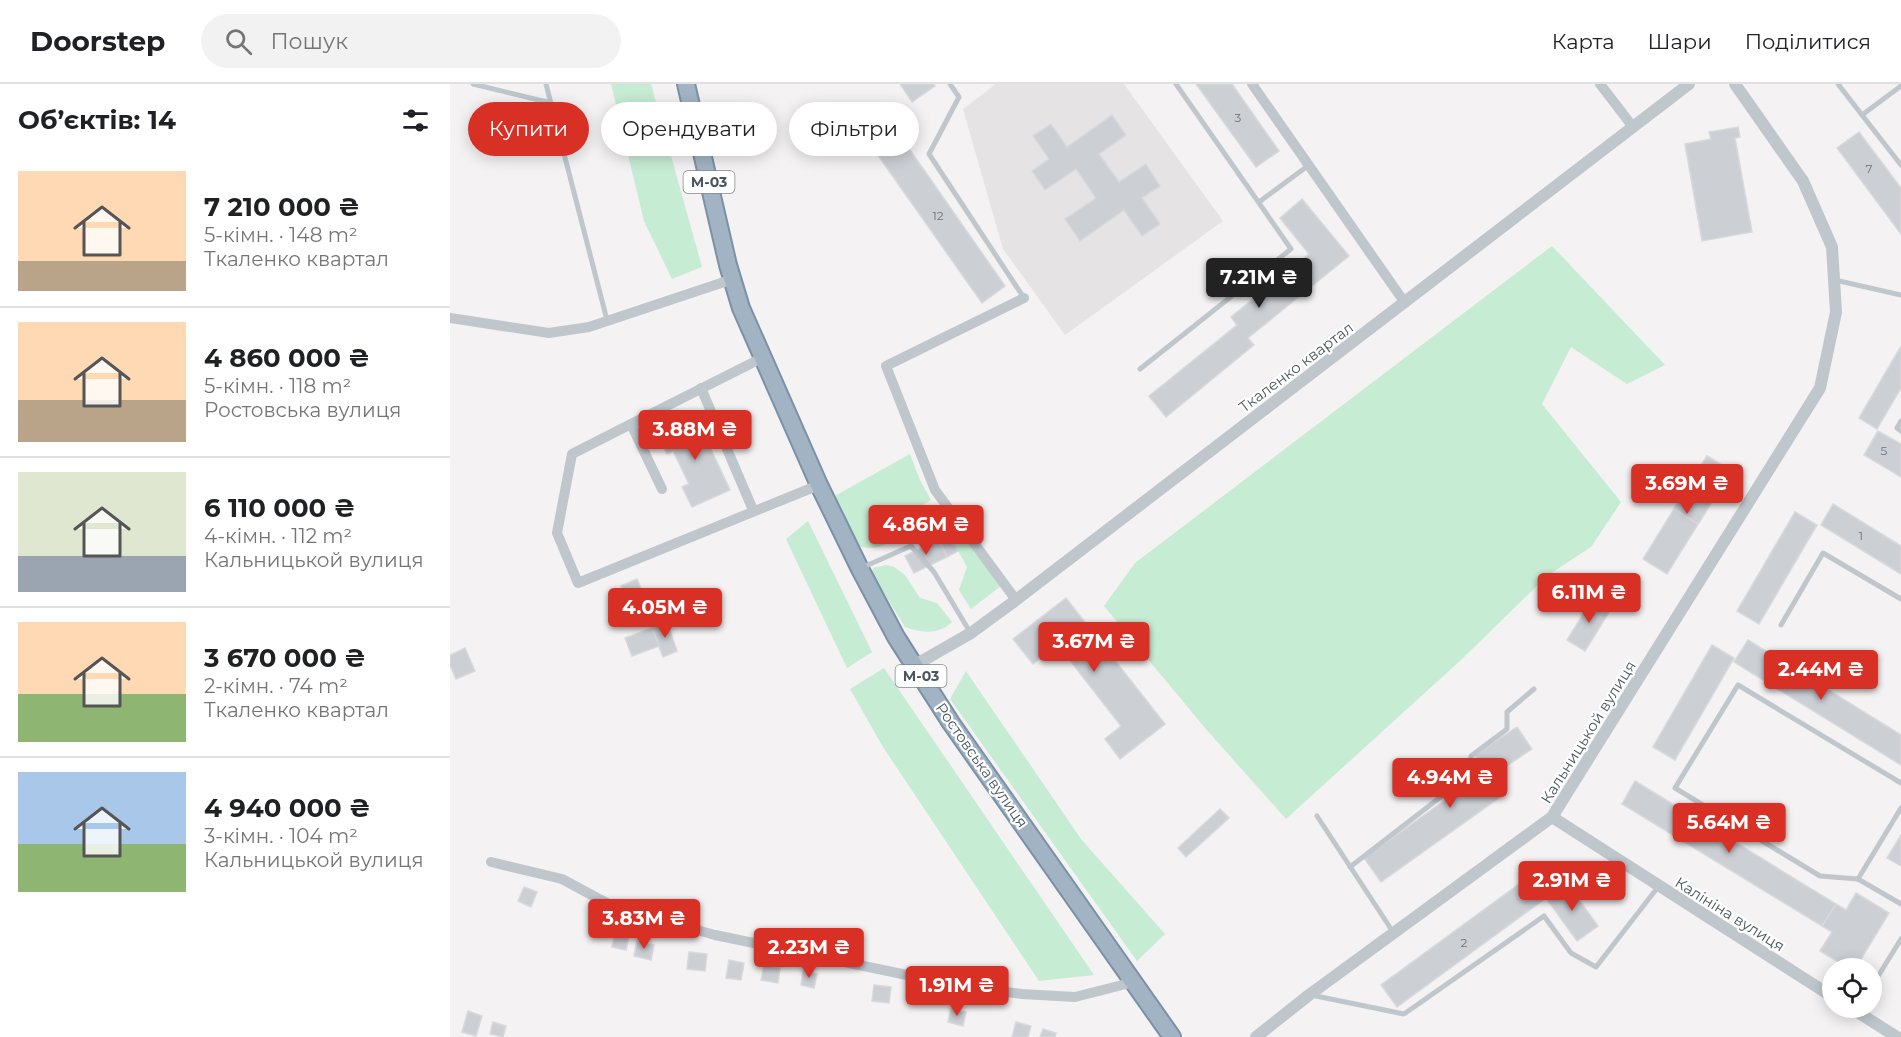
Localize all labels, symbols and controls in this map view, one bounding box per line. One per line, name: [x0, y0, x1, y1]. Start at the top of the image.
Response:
search box: [201, 14, 621, 68]
text: Doorstep: [30, 24, 165, 58]
icon: search: [222, 25, 255, 58]
text: Пошук: [270, 28, 348, 55]
text: Карта: [1552, 29, 1615, 54]
text: Шари: [1648, 29, 1712, 54]
text: Поділитися: [1745, 29, 1871, 54]
chip: Купити: [468, 102, 589, 156]
chip: Орендувати: [601, 102, 777, 156]
chip: Фільтри: [789, 102, 919, 156]
text: Об’єктів: 14: [18, 104, 176, 136]
icon: filters: [399, 104, 432, 137]
house number: 3: [1235, 110, 1242, 125]
house number: 7: [1865, 161, 1873, 176]
road number: М-03: [684, 171, 734, 193]
text: 7 210 000 ₴: [204, 191, 360, 223]
icon: home: [66, 195, 138, 267]
house number: 12: [932, 208, 944, 223]
text: 5-кімн. · 148 m²: [204, 223, 358, 247]
text: Ткаленко квартал: [204, 247, 389, 271]
pin: 7.21M ₴: [1204, 258, 1314, 309]
text: 7.21M ₴: [1220, 265, 1298, 289]
street label: Ткаленко квартал: [1235, 318, 1357, 416]
text: 4 860 000 ₴: [204, 342, 370, 374]
icon: home: [66, 346, 138, 418]
text: 5-кімн. · 118 m²: [204, 374, 351, 398]
text: Ростовська вулиця: [204, 398, 401, 422]
pin: 3.88M ₴: [640, 410, 750, 461]
text: 3.88M ₴: [653, 417, 737, 441]
house number: 5: [1881, 443, 1888, 458]
pin: 3.69M ₴: [1632, 464, 1742, 515]
text: 3.69M ₴: [1645, 471, 1729, 495]
text: 6 110 000 ₴: [204, 492, 355, 524]
icon: home: [66, 496, 138, 568]
pin: 4.86M ₴: [871, 505, 981, 556]
text: 4.86M ₴: [883, 512, 969, 536]
text: 4-кімн. · 112 m²: [204, 524, 352, 548]
house number: 1: [1859, 528, 1863, 543]
text: Кальницькой вулиця: [204, 548, 424, 572]
pin: 6.11M ₴: [1534, 573, 1644, 624]
text: 6.11M ₴: [1552, 580, 1626, 604]
pin: 4.05M ₴: [610, 588, 720, 639]
text: 4.05M ₴: [622, 595, 708, 619]
pin: 3.67M ₴: [1039, 622, 1149, 673]
text: 3.67M ₴: [1052, 629, 1136, 653]
text: 3 670 000 ₴: [204, 642, 366, 674]
icon: home: [66, 646, 138, 718]
pin: 2.44M ₴: [1766, 650, 1876, 701]
street label: Кальницькой вулиця: [1536, 657, 1640, 807]
text: 2.44M ₴: [1778, 657, 1864, 681]
road number: М-03: [896, 665, 946, 687]
text: 2-кімн. · 74 m²: [204, 674, 348, 698]
text: Ткаленко квартал: [204, 698, 389, 722]
street label: Ростовська вулиця: [932, 699, 1032, 831]
pin: 4.94M ₴: [1395, 758, 1505, 809]
text: 4.94M ₴: [1406, 765, 1494, 789]
text: 4 940 000 ₴: [204, 792, 371, 824]
icon: home: [66, 796, 138, 868]
pin: 5.64M ₴: [1674, 803, 1784, 854]
text: 5.64M ₴: [1687, 810, 1771, 834]
text: 3-кімн. · 104 m²: [204, 824, 358, 848]
text: Кальницькой вулиця: [204, 848, 424, 872]
pin: 2.91M ₴: [1517, 861, 1627, 912]
text: 2.91M ₴: [1532, 868, 1612, 892]
street label: Калініна вулиця: [1672, 873, 1788, 955]
pin: 3.83M ₴: [589, 899, 699, 950]
text: 3.83M ₴: [602, 906, 686, 930]
pin: 2.23M ₴: [754, 928, 864, 979]
text: 2.23M ₴: [768, 935, 850, 959]
house number: 2: [1461, 935, 1468, 950]
map controls: [1822, 958, 1882, 1018]
button: locate: [1822, 958, 1882, 1018]
pin: 1.91M ₴: [902, 966, 1012, 1017]
text: 1.91M ₴: [920, 973, 994, 997]

